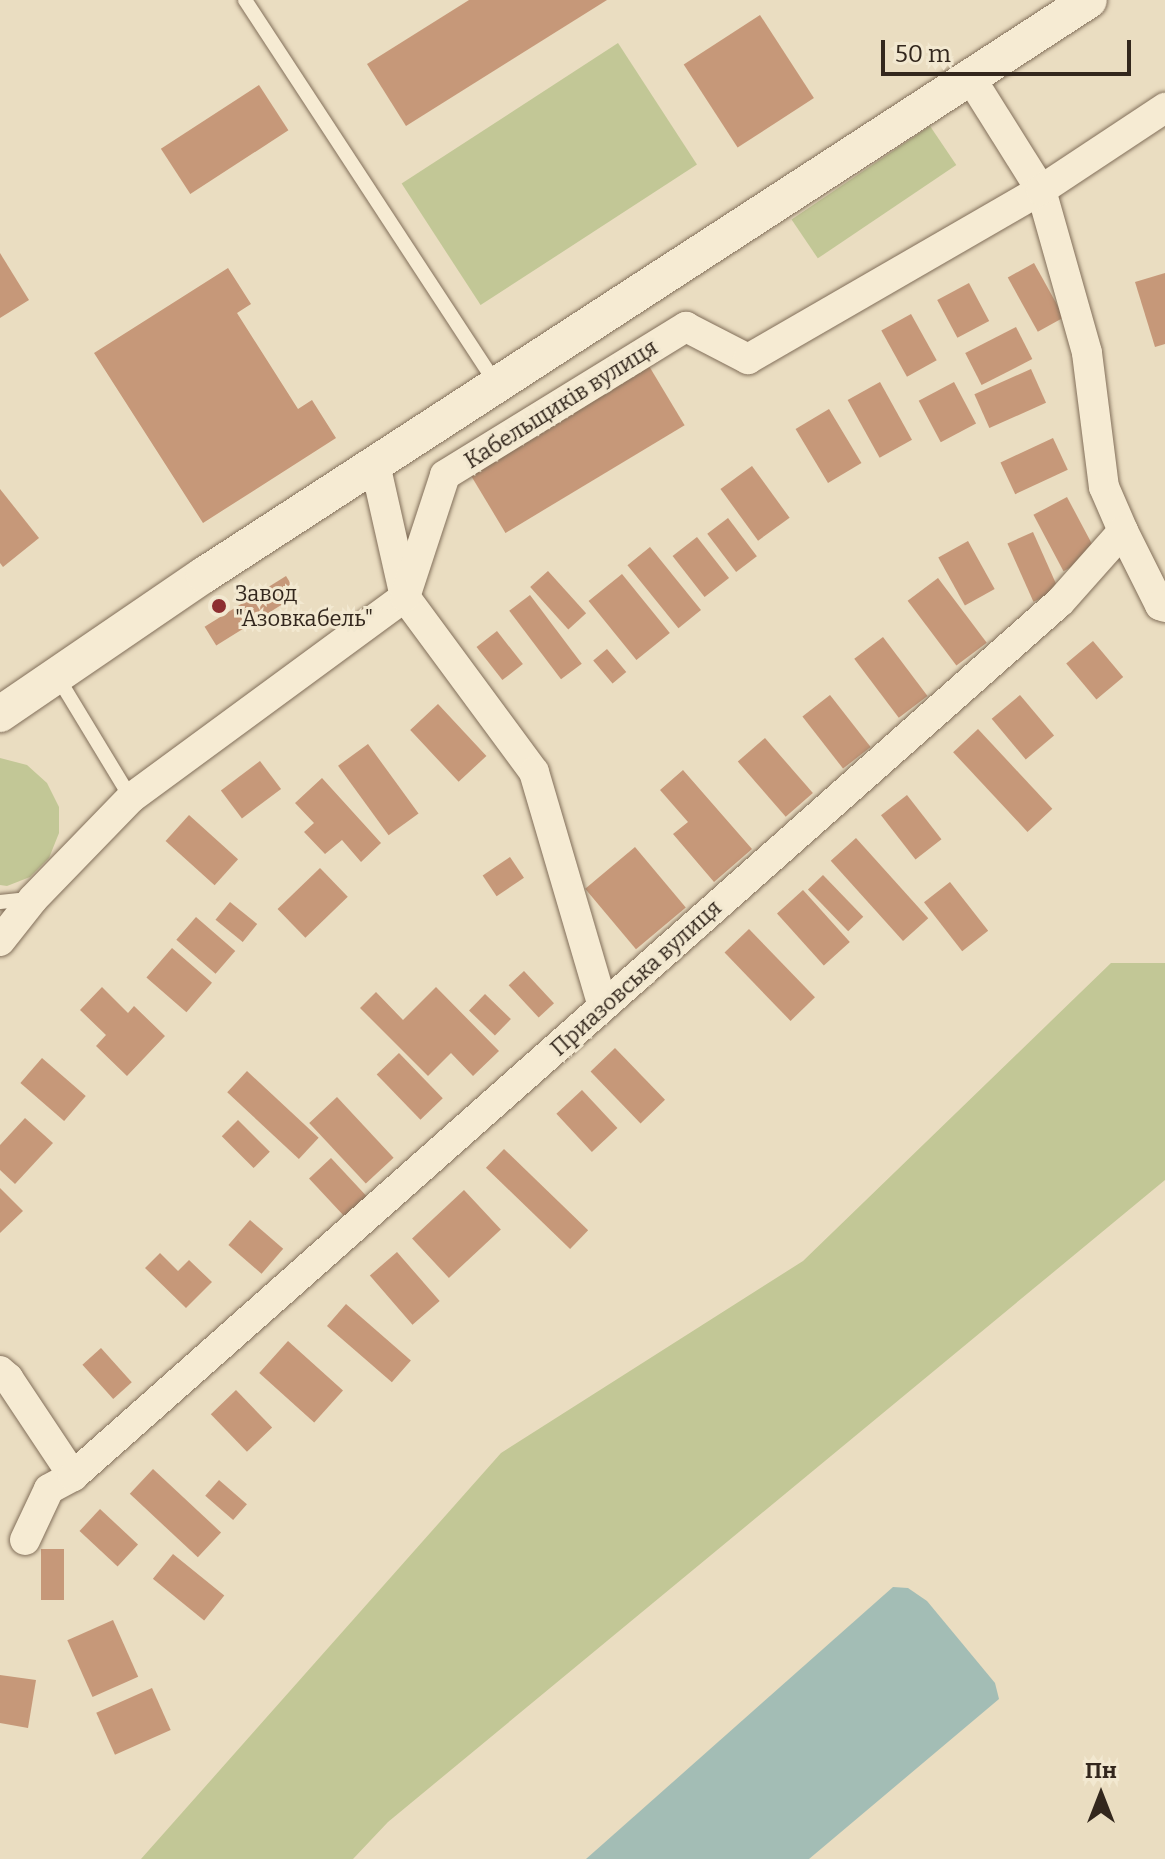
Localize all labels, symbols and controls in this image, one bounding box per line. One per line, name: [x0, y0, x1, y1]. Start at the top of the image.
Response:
scale bar: [885, 24, 1135, 74]
text: 50 m: [895, 40, 951, 68]
street label: Кабельщиків вулиця: [460, 334, 662, 474]
place label: Завод "Азовкабель": [235, 580, 373, 632]
marker: Завод "Азовкабель": [210, 597, 228, 615]
street label: Приазовська вулиця: [545, 895, 727, 1061]
north arrow: [1061, 1755, 1141, 1835]
text: Пн: [1085, 1757, 1117, 1784]

